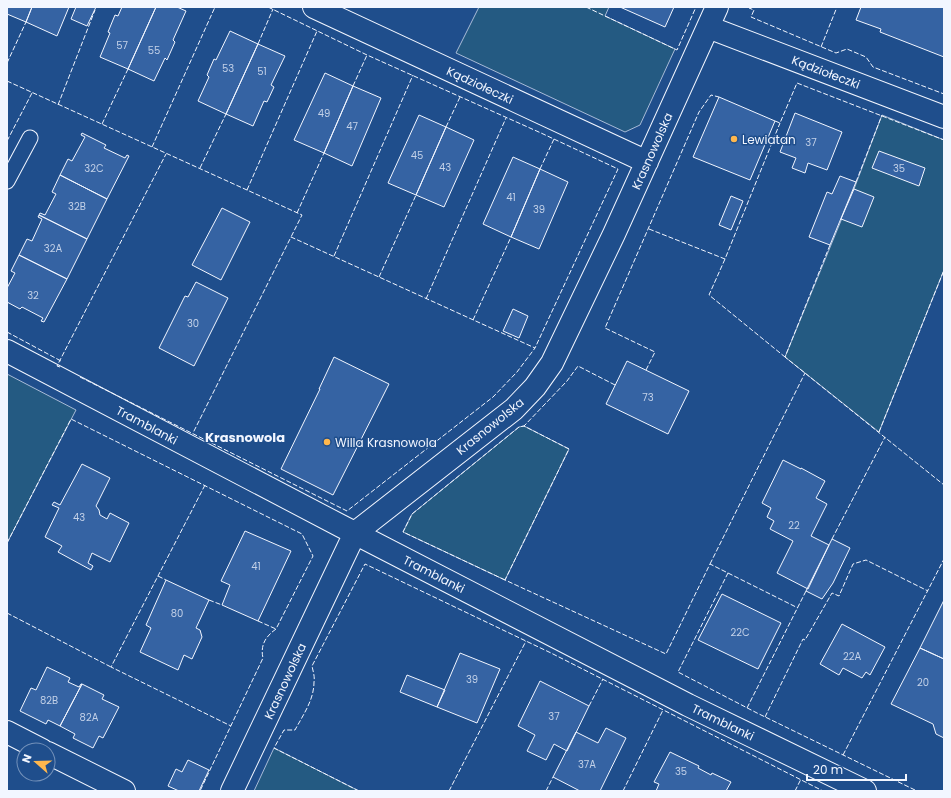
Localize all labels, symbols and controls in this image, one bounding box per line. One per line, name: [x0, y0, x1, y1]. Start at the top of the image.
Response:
house number: 57: [116, 38, 128, 53]
house number: 55: [148, 43, 160, 58]
street label: Kądziołeczki: [789, 51, 863, 93]
house number: 53: [222, 61, 234, 76]
street label: Kądziołeczki: [444, 62, 516, 108]
house number: 51: [257, 64, 267, 79]
house number: 49: [318, 106, 330, 121]
street label: Krasnowolska: [627, 110, 677, 192]
house number: 47: [346, 119, 358, 134]
place label: Lewiatan: [742, 131, 796, 148]
marker: Lewiatan: [729, 134, 739, 144]
house number: 37: [805, 135, 817, 150]
house number: 45: [411, 148, 423, 163]
house number: 43: [439, 160, 451, 175]
house number: 32C: [84, 161, 104, 176]
house number: 35: [893, 161, 905, 176]
house number: 41: [506, 190, 516, 205]
house number: 32B: [68, 199, 86, 214]
house number: 39: [533, 202, 545, 217]
house number: 32A: [44, 241, 62, 256]
house number: 32: [27, 288, 39, 303]
house number: 30: [187, 316, 199, 331]
house number: 73: [642, 390, 654, 405]
street label: Krasnowolska: [453, 393, 527, 459]
street label: Tramblanki: [113, 402, 181, 448]
district label: Krasnowola: [205, 428, 285, 447]
place label: Willa Krasnowola: [335, 434, 437, 451]
marker: Willa Krasnowola: [322, 437, 332, 447]
house number: 43: [73, 510, 85, 525]
house number: 22: [788, 518, 800, 533]
street label: Tramblanki: [400, 551, 468, 597]
house number: 41: [251, 559, 261, 574]
house number: 80: [171, 606, 183, 621]
house number: 22C: [730, 625, 750, 640]
street label: Krasnowolska: [260, 640, 310, 722]
house number: 22A: [843, 649, 861, 664]
house number: 39: [466, 672, 478, 687]
house number: 20: [917, 675, 929, 690]
house number: 82B: [40, 693, 58, 708]
street label: Tramblanki: [689, 700, 757, 744]
house number: 37: [548, 709, 560, 724]
house number: 82A: [80, 710, 99, 725]
north arrow: [16, 742, 56, 782]
text: N: [18, 752, 36, 765]
scale bar: [807, 756, 906, 782]
house number: 37A: [578, 757, 596, 772]
text: 20 m: [813, 761, 843, 778]
house number: 35: [675, 764, 687, 779]

